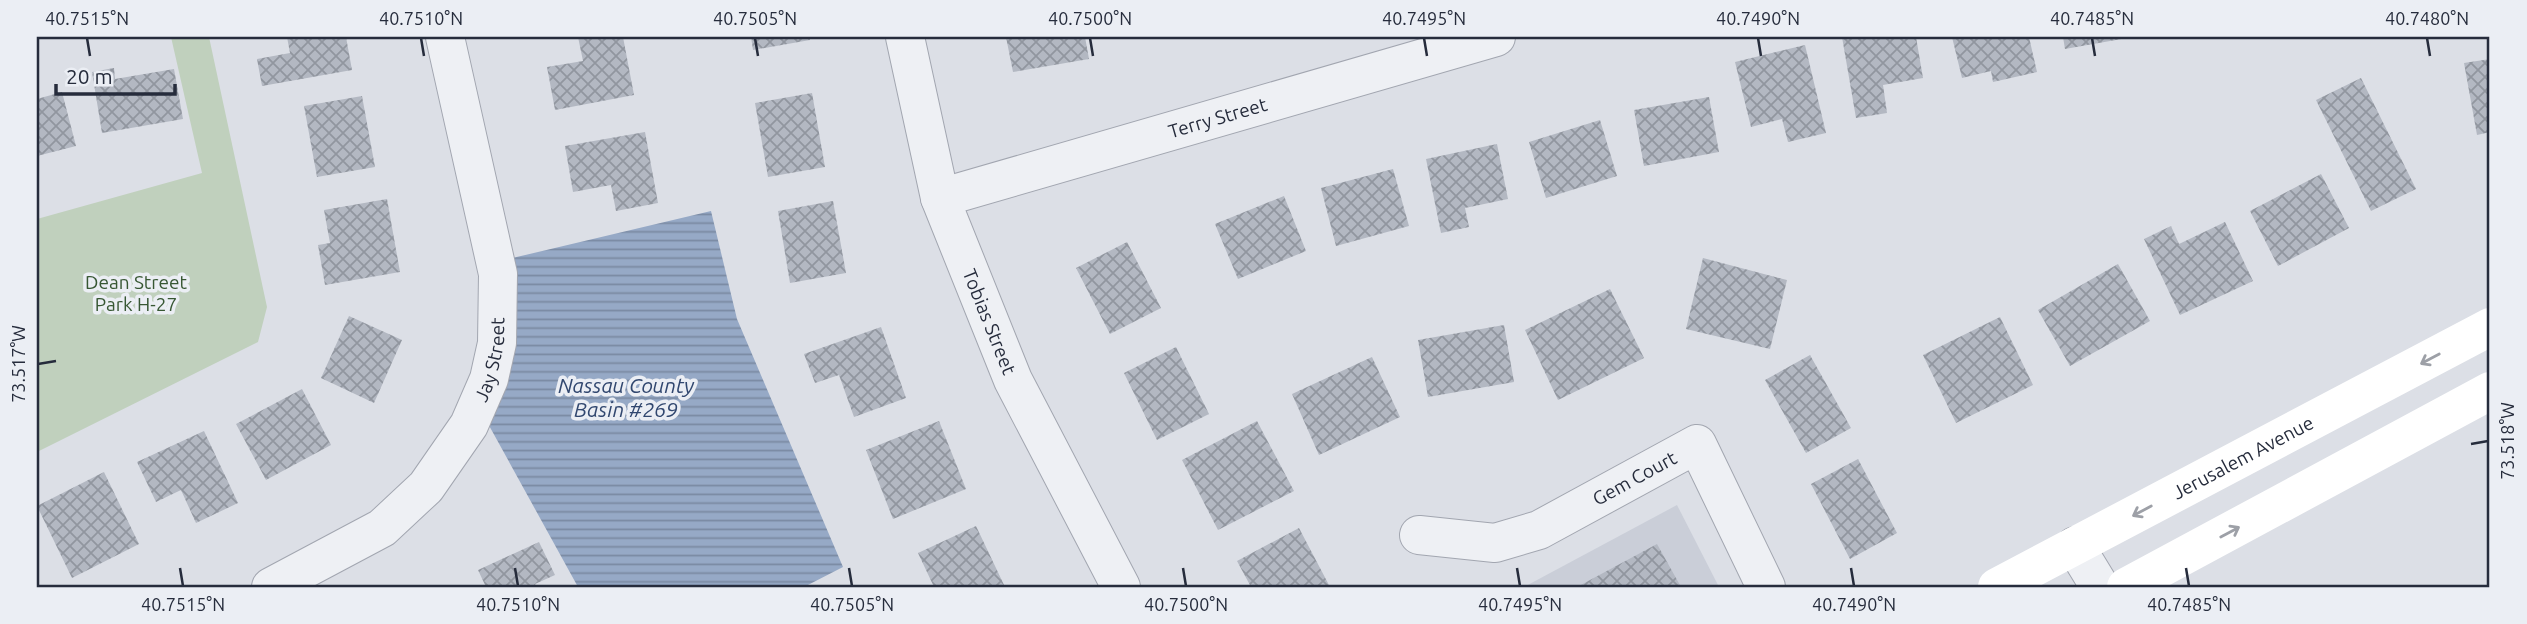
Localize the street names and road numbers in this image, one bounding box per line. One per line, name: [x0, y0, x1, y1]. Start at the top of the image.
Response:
street label: Terry Street: [1166, 93, 1270, 142]
street label: Tobias Street: [959, 266, 1021, 378]
street label: Jay Street: [470, 317, 508, 405]
street label: Jerusalem Avenue: [2169, 411, 2317, 503]
street label: Gem Court: [1589, 446, 1681, 510]

